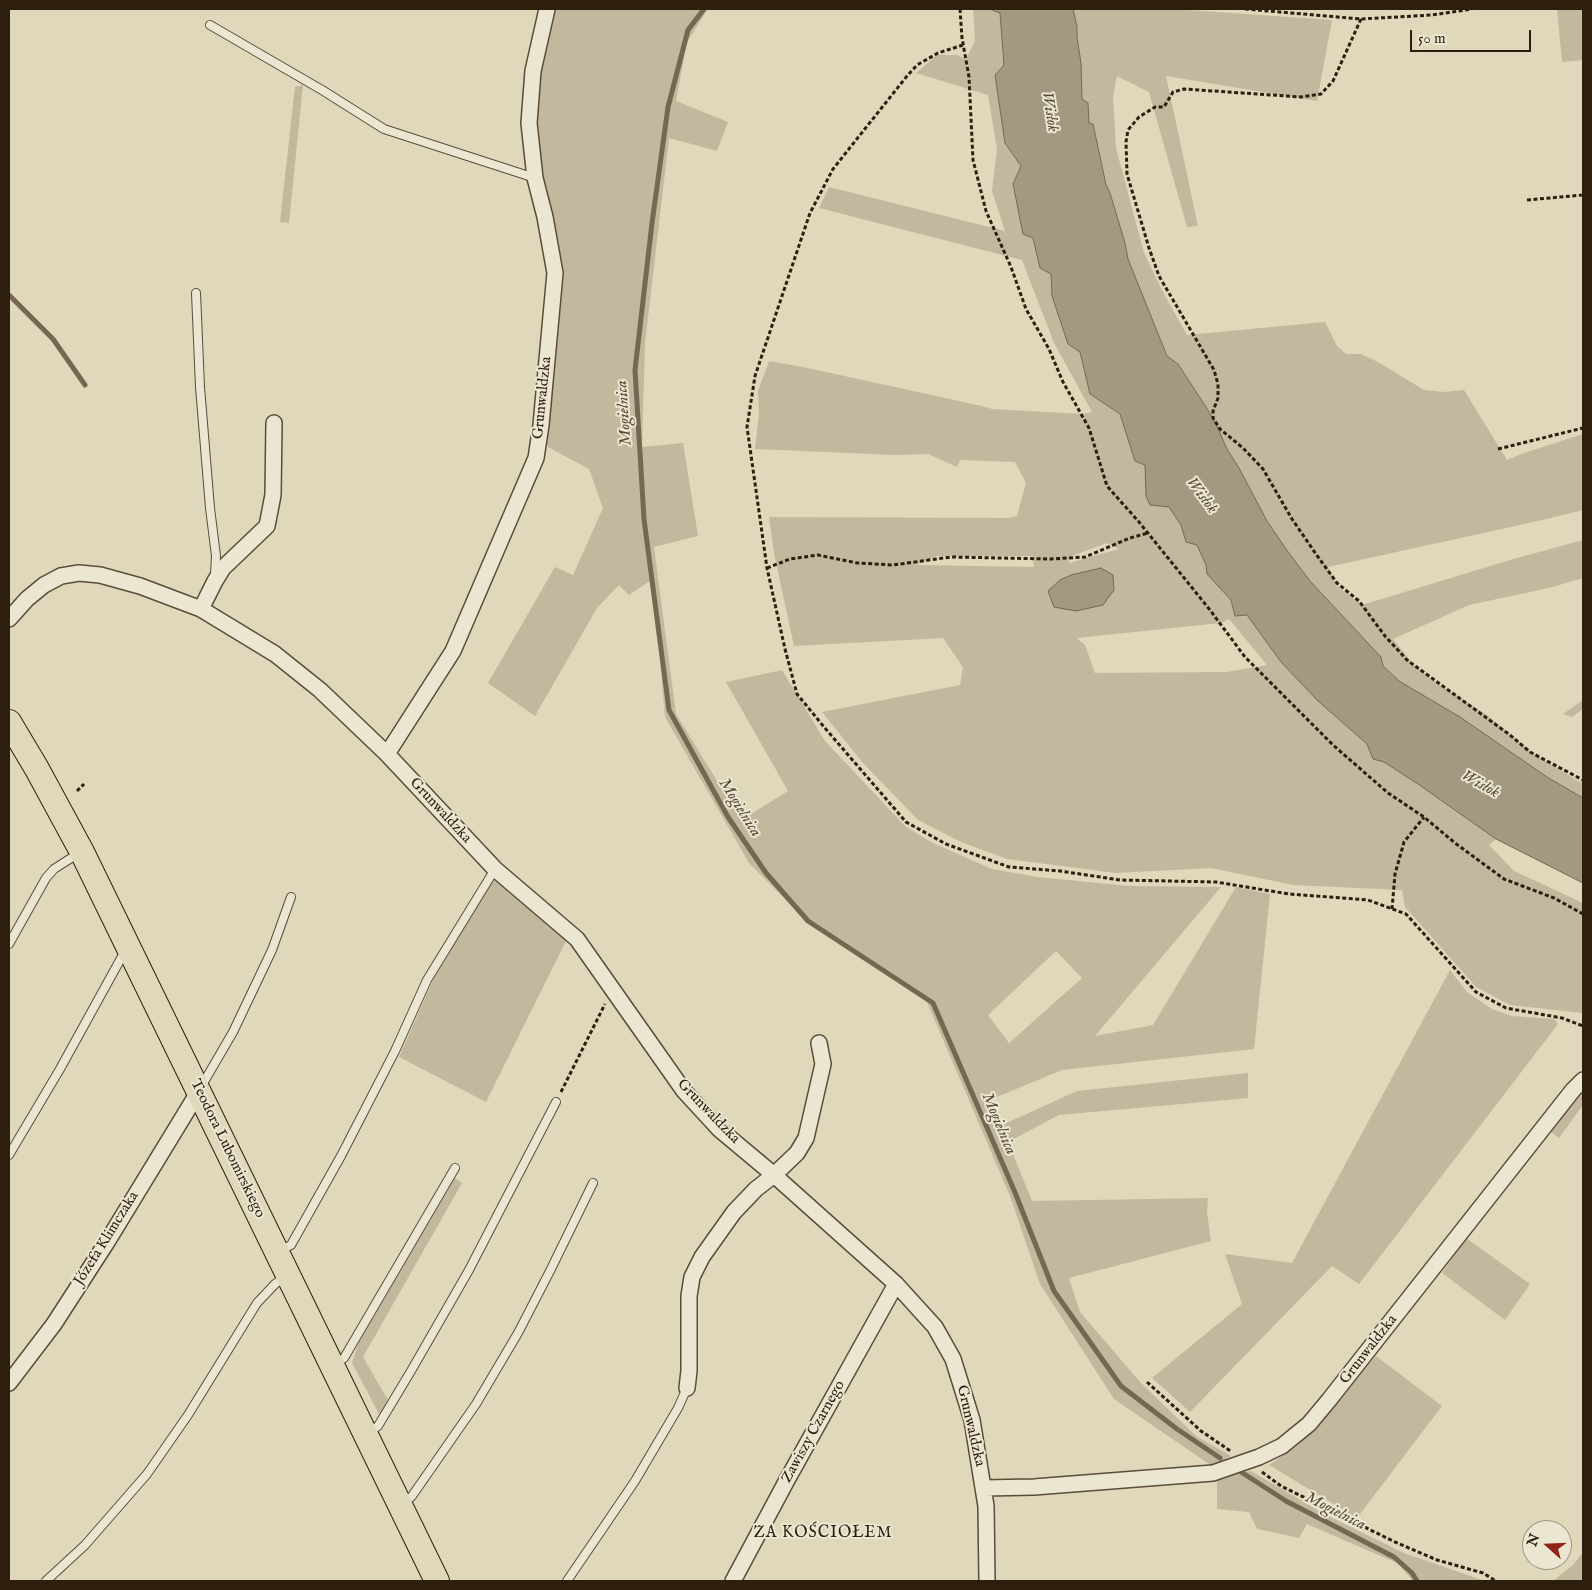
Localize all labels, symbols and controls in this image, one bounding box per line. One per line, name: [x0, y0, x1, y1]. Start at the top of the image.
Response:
scale bar: [1412, 20, 1533, 52]
text: 50 m: [1418, 29, 1446, 48]
water label: Wisłok: [1036, 91, 1062, 133]
street label: Grunwaldzka: [530, 356, 556, 440]
water label: Mogielnica: [613, 380, 637, 446]
water label: Wisłok: [1181, 474, 1221, 518]
water label: Wisłok: [1458, 767, 1502, 803]
street label: Grunwaldzka: [405, 775, 475, 847]
water label: Mogielnica: [714, 775, 764, 841]
street label: Grunwaldzka: [673, 1076, 743, 1148]
street label: Teodora Lubomirskiego: [186, 1077, 268, 1221]
water label: Mogielnica: [976, 1090, 1020, 1158]
street label: Józefa Klimczaka: [71, 1189, 143, 1289]
street label: Grunwaldzka: [1336, 1312, 1402, 1388]
street label: Zawiszy Czarnego: [778, 1378, 850, 1486]
street label: Grunwaldzka: [952, 1384, 988, 1468]
water label: Mogielnica: [1301, 1489, 1369, 1535]
north arrow: [1522, 1520, 1572, 1570]
district label: ZA KOŚCIOŁEM: [752, 1524, 894, 1544]
text: N: [1523, 1531, 1544, 1549]

